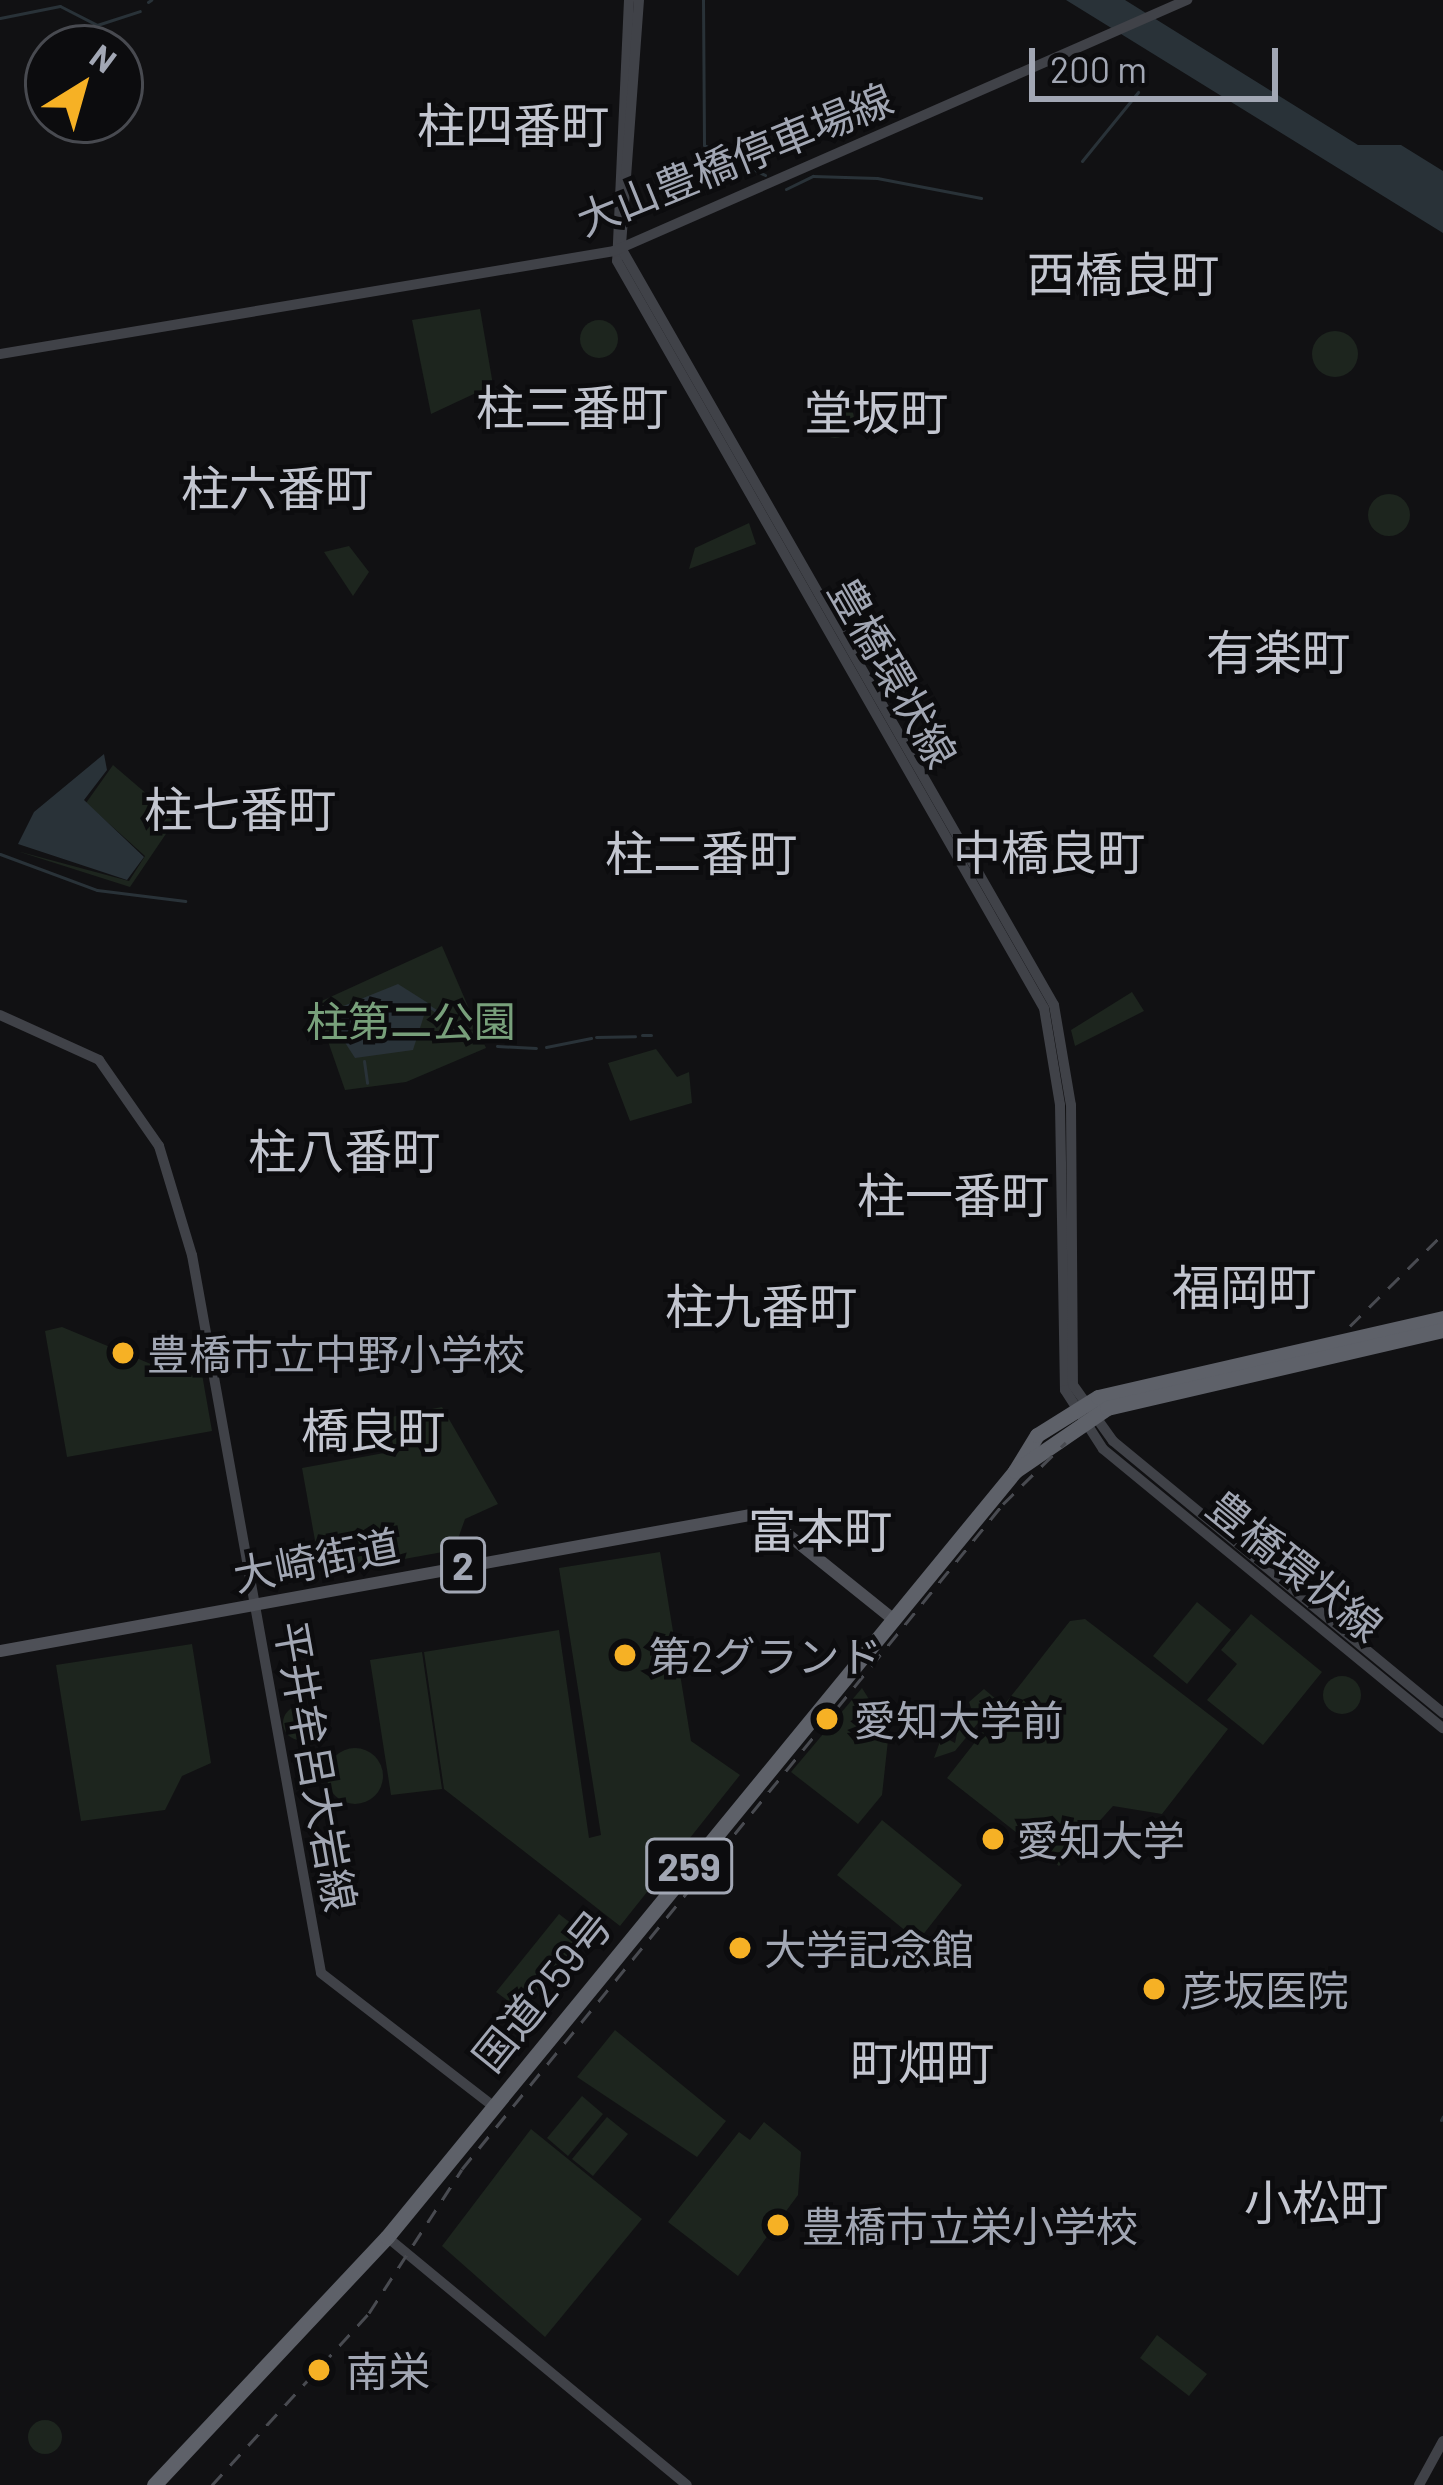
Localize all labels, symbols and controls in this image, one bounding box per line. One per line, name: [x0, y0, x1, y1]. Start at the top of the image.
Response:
north arrow: [24, 24, 144, 144]
scale bar: [1035, 24, 1284, 98]
text: N: [83, 35, 125, 80]
text: 200 m: [1050, 47, 1147, 90]
street label: 大山豊橋停車場線: [569, 72, 899, 244]
district label: 柱四番町: [417, 96, 609, 154]
district label: 西橋良町: [1027, 245, 1219, 303]
district label: 柱三番町: [476, 378, 668, 436]
district label: 堂坂町: [804, 383, 948, 441]
district label: 柱六番町: [181, 459, 373, 517]
street label: 豊橋環状線: [820, 568, 968, 776]
district label: 有楽町: [1206, 623, 1350, 681]
district label: 柱七番町: [144, 780, 336, 838]
district label: 中橋良町: [953, 823, 1145, 881]
district label: 柱二番町: [605, 824, 797, 882]
park label: 柱第二公園: [306, 995, 516, 1045]
district label: 柱八番町: [248, 1122, 440, 1180]
district label: 柱一番町: [857, 1166, 1049, 1224]
district label: 福岡町: [1172, 1258, 1316, 1316]
district label: 柱九番町: [665, 1277, 857, 1335]
place label: 豊橋市立中野小学校: [147, 1328, 525, 1378]
marker: 豊橋市立中野小学校: [110, 1340, 136, 1366]
district label: 橋良町: [301, 1401, 445, 1459]
street label: 豊橋環状線: [1199, 1479, 1393, 1651]
district label: 富本町: [748, 1501, 892, 1559]
street label: 大崎街道: [229, 1518, 403, 1600]
road number: 2: [439, 1532, 487, 1598]
street label: 平井牟呂大岩線: [267, 1617, 367, 1915]
place label: 第2グランド: [649, 1630, 882, 1680]
marker: 第2グランド: [612, 1642, 638, 1668]
place label: 愛知大学前: [854, 1694, 1064, 1744]
marker: 愛知大学前: [811, 1703, 843, 1735]
place label: 愛知大学: [1017, 1814, 1185, 1864]
marker: 愛知大学: [980, 1826, 1006, 1852]
road number: 259: [644, 1833, 734, 1899]
street label: 国道259号: [461, 1900, 621, 2080]
place label: 大学記念館: [764, 1923, 974, 1973]
marker: 大学記念館: [727, 1935, 753, 1961]
place label: 彦坂医院: [1181, 1964, 1349, 2014]
marker: 彦坂医院: [1138, 1973, 1170, 2005]
district label: 町畑町: [850, 2033, 994, 2091]
district label: 小松町: [1244, 2173, 1388, 2231]
place label: 豊橋市立栄小学校: [802, 2200, 1138, 2250]
marker: 豊橋市立栄小学校: [765, 2212, 791, 2238]
place label: 南栄: [346, 2345, 430, 2395]
marker: 南栄: [303, 2354, 335, 2386]

